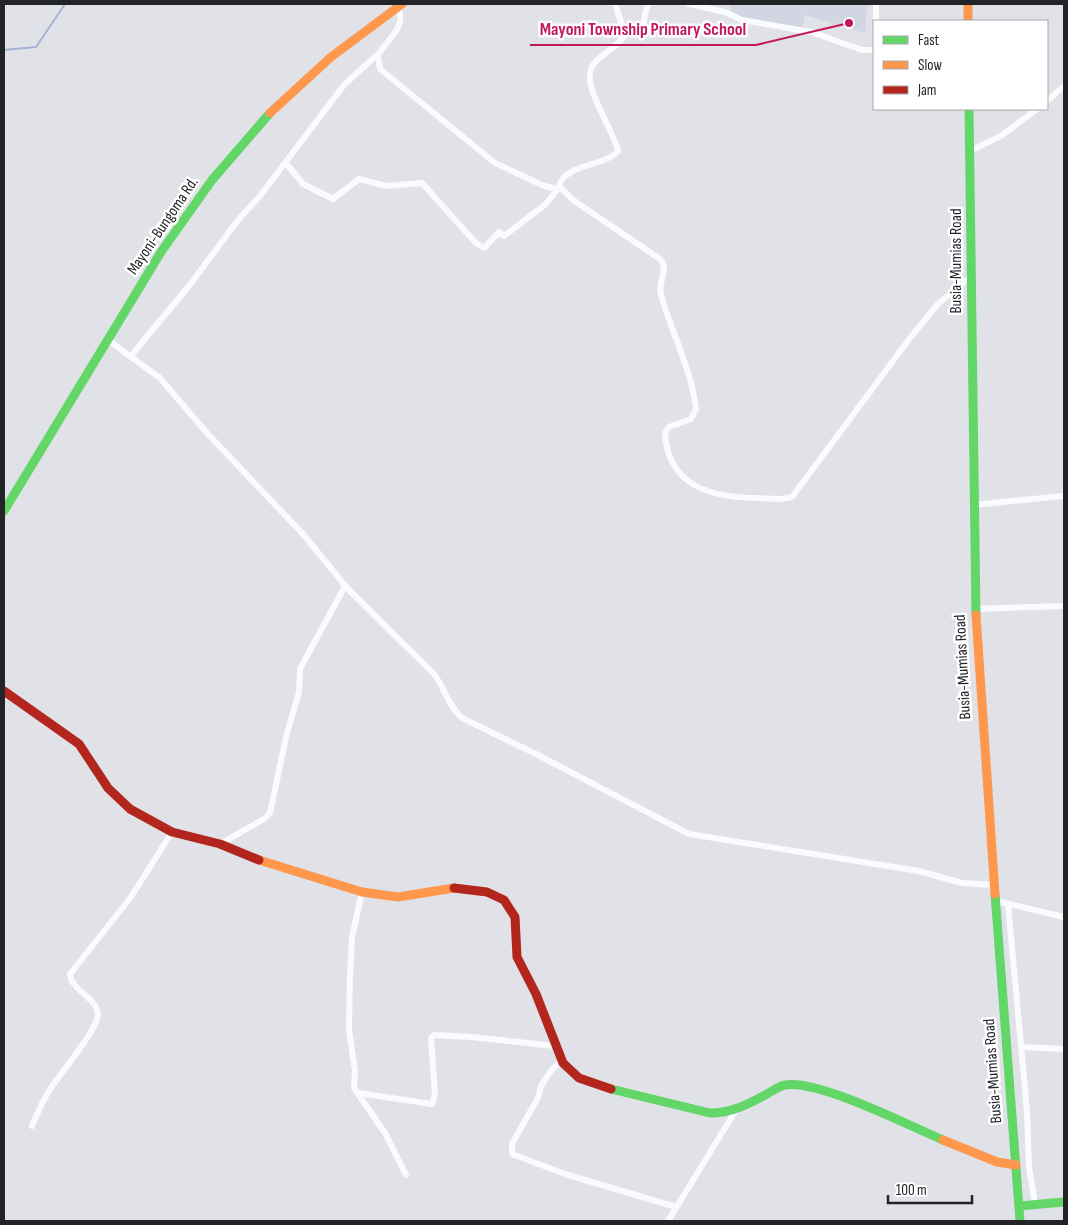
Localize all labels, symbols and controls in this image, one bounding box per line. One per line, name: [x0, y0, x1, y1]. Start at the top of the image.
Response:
callout: Mayoni Township Primary School: [530, 12, 756, 45]
text: Mayoni Township Primary School: [540, 19, 746, 40]
legend: [873, 20, 1048, 110]
text: Fast: [918, 31, 940, 50]
text: Slow: [918, 56, 942, 75]
text: Jam: [917, 81, 936, 100]
street label: Mayoni-Bungoma Rd.: [123, 174, 203, 278]
street label: Busia-Mumias Road: [947, 208, 966, 314]
street label: Busia-Mumias Road: [951, 614, 975, 720]
street label: Busia-Mumias Road: [980, 1018, 1006, 1124]
scale bar: [888, 1172, 972, 1204]
text: 100 m: [896, 1181, 927, 1200]

